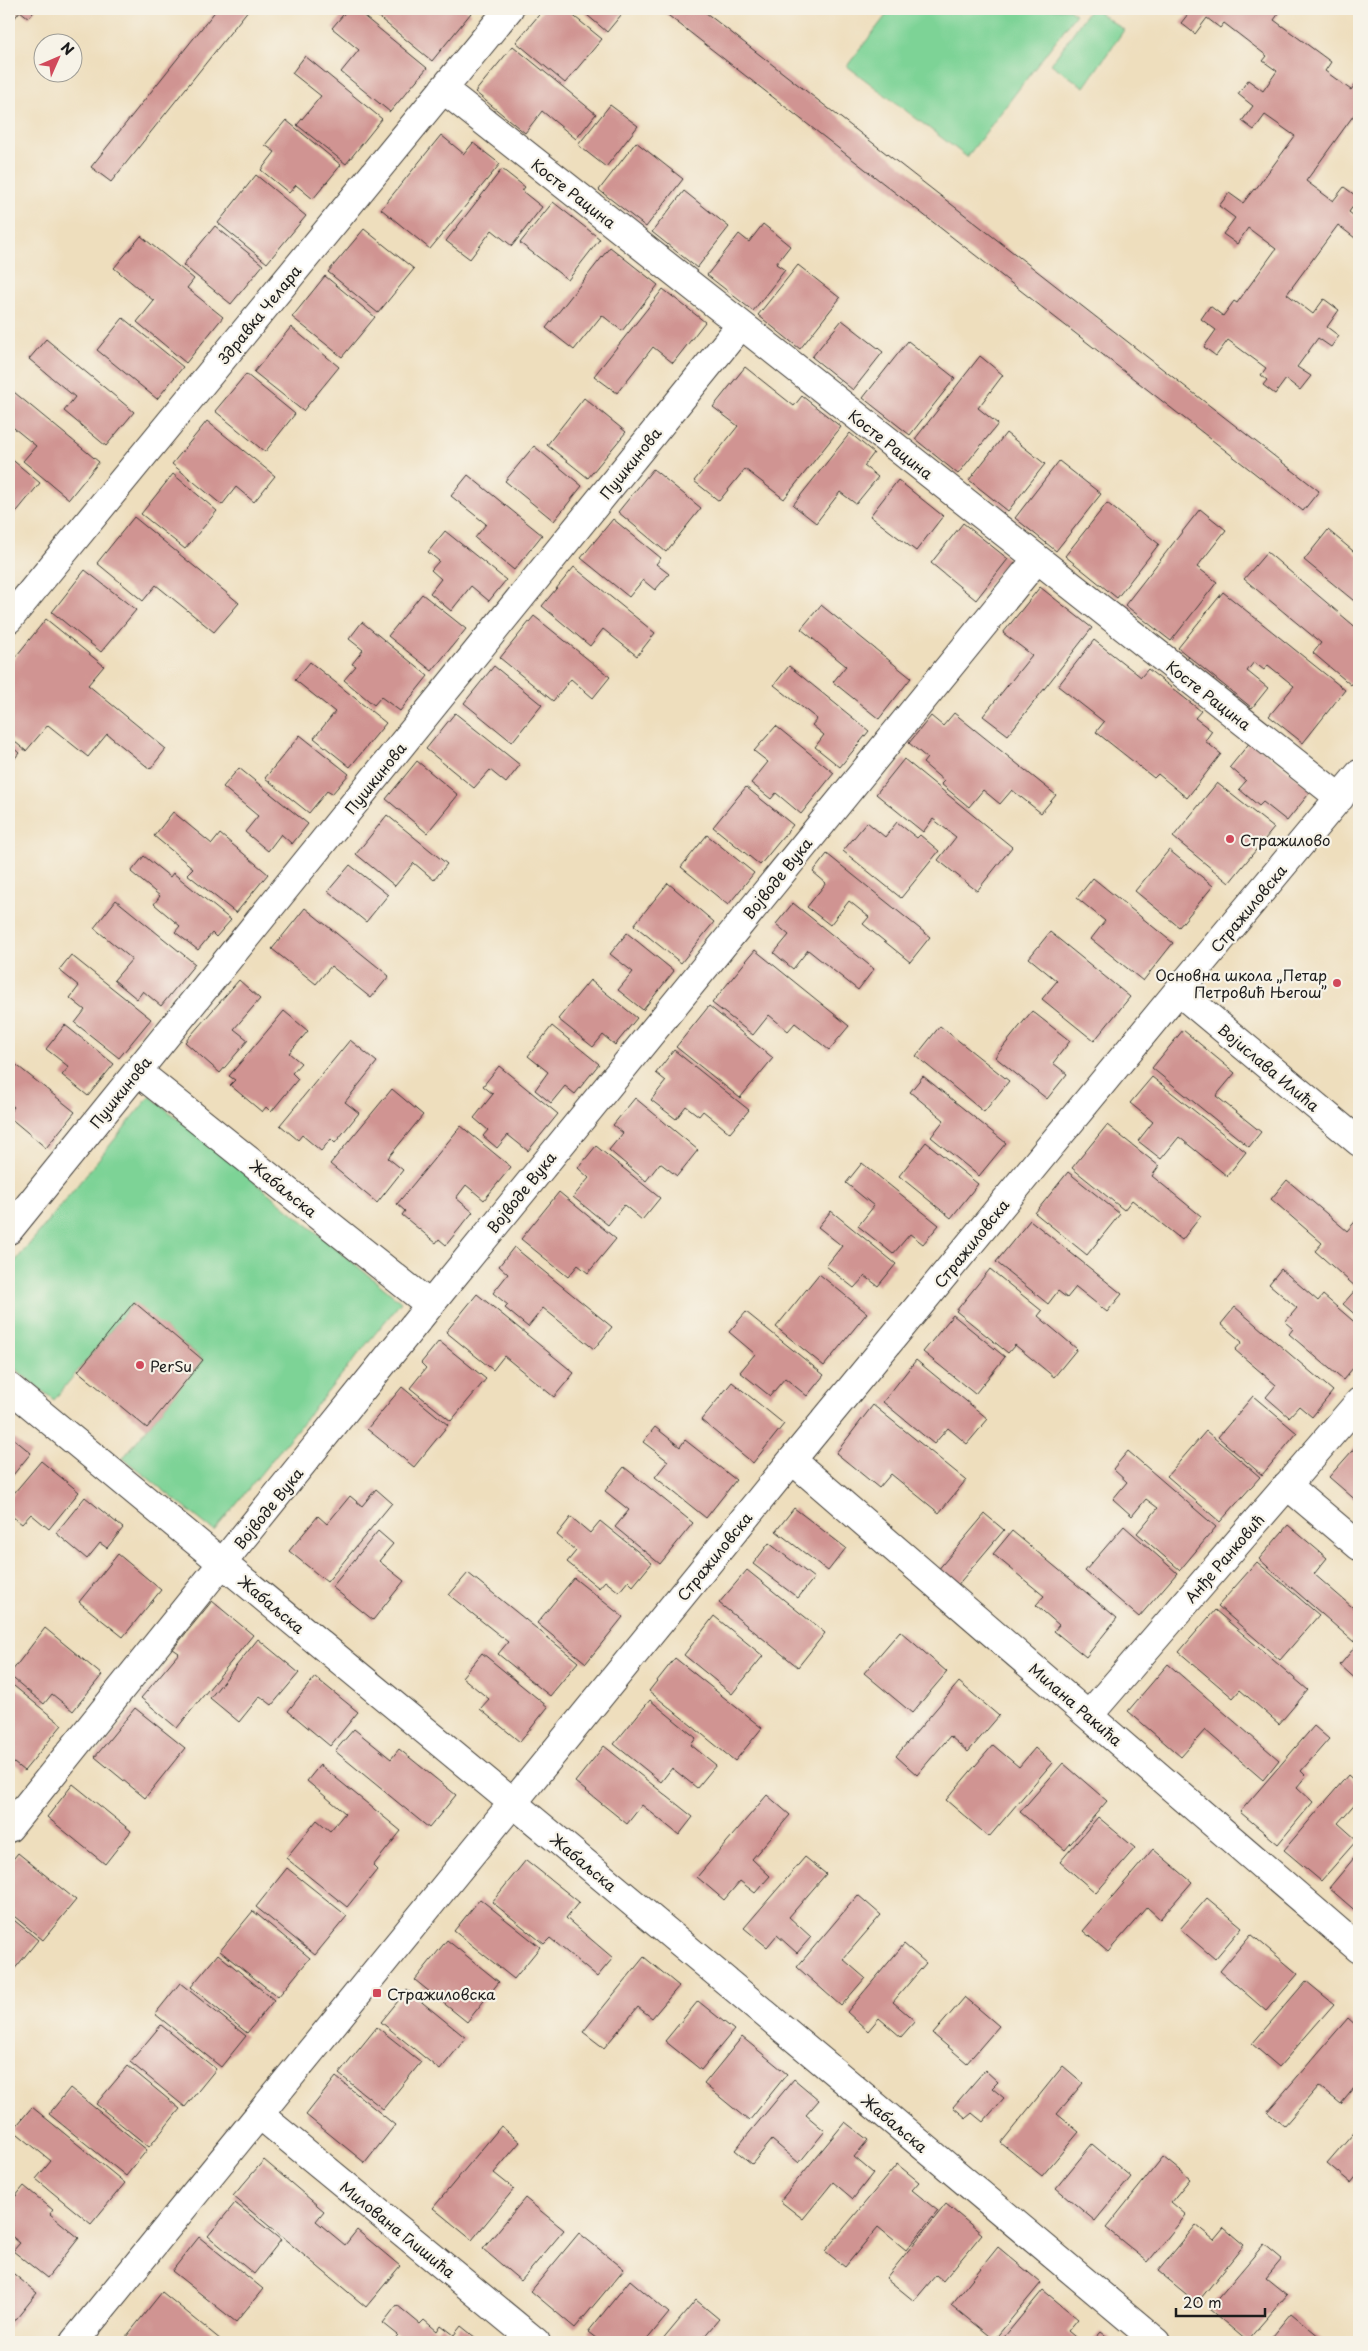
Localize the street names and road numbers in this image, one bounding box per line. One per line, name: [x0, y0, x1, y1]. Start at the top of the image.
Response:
street label: Косте Рацина: [527, 153, 622, 234]
street label: Здравка Челара: [211, 259, 307, 369]
street label: Косте Рацина: [844, 404, 939, 485]
street label: Пушкинова: [594, 421, 667, 504]
street label: Косте Рацина: [1162, 655, 1257, 736]
street label: Пушкинова: [339, 736, 412, 819]
street label: Војводе Вука: [737, 832, 818, 924]
street label: Стражиловска: [1204, 859, 1292, 957]
street label: Војислава Илића: [1213, 1018, 1325, 1117]
street label: Пушкинова: [84, 1050, 157, 1133]
street label: Војводе Вука: [481, 1146, 562, 1238]
street label: Жабаљска: [245, 1153, 323, 1223]
street label: Стражиловска: [928, 1193, 1014, 1292]
street label: Војводе Вука: [228, 1462, 309, 1554]
street label: Стражиловска: [671, 1506, 757, 1605]
street label: Анђе Ранковић: [1179, 1509, 1269, 1607]
street label: Жабаљска: [233, 1569, 311, 1639]
street label: Милана Ракића: [1024, 1657, 1128, 1751]
street label: Жабаљска: [545, 1827, 623, 1897]
street label: Жабаљска: [856, 2088, 934, 2158]
street label: Милована Глишића: [335, 2175, 461, 2283]

